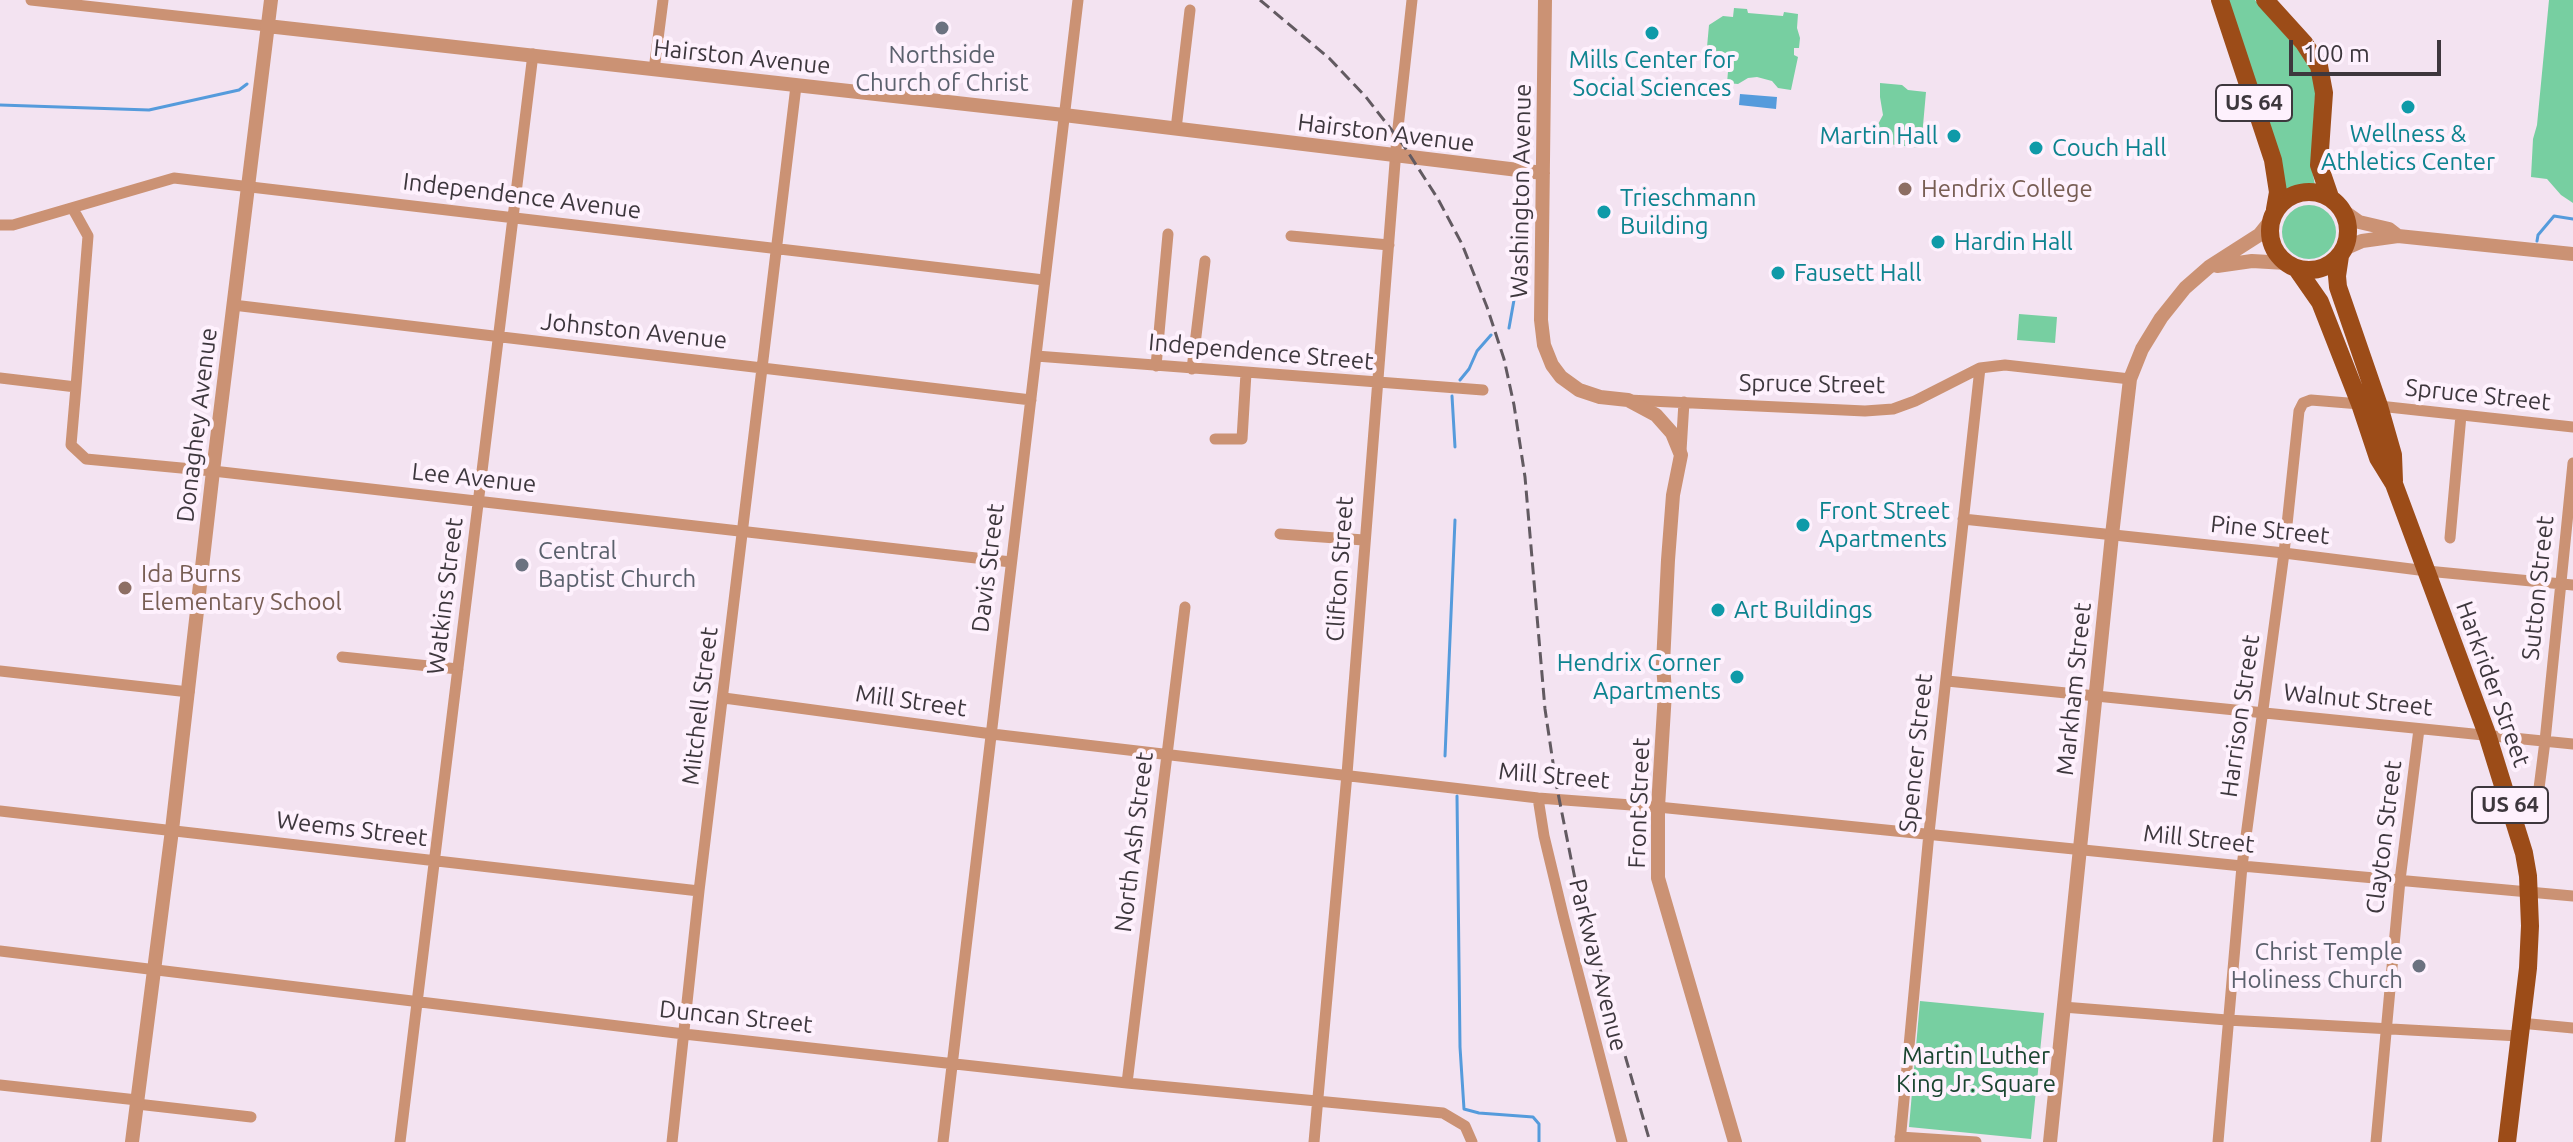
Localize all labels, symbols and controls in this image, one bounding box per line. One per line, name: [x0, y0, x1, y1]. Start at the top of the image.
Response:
marker: Northside Church of Christ: [933, 19, 951, 37]
marker: Mills Center for Social Sciences: [1643, 24, 1661, 42]
scale bar: [2293, 24, 2445, 74]
street label: Hairston Avenue: [652, 33, 832, 81]
text: 100 m: [2303, 40, 2370, 67]
place label: Northside Church of Christ: [855, 41, 1029, 97]
place label: Mills Center for Social Sciences: [1569, 46, 1735, 102]
street label: Washington Avenue: [1505, 83, 1537, 299]
road number: US 64: [2216, 85, 2292, 121]
marker: Wellness & Athletics Center: [2399, 98, 2417, 116]
street label: Hairston Avenue: [1296, 108, 1476, 158]
place label: Wellness & Athletics Center: [2321, 120, 2495, 176]
place label: Martin Hall: [1820, 122, 1938, 150]
marker: Martin Hall: [1945, 127, 1963, 145]
place label: Couch Hall: [2052, 134, 2166, 162]
marker: Couch Hall: [2027, 139, 2045, 157]
street label: Independence Avenue: [401, 167, 643, 225]
place label: Hendrix College: [1921, 175, 2093, 203]
marker: Hendrix College: [1896, 180, 1914, 198]
place label: Trieschmann Building: [1620, 184, 1756, 240]
marker: Trieschmann Building: [1595, 203, 1613, 221]
place label: Hardin Hall: [1954, 228, 2073, 256]
marker: Hardin Hall: [1929, 233, 1947, 251]
place label: Fausett Hall: [1794, 259, 1921, 287]
marker: Fausett Hall: [1769, 264, 1787, 282]
street label: Johnston Avenue: [539, 307, 729, 355]
street label: Donaghey Avenue: [171, 326, 223, 524]
street label: Independence Street: [1147, 328, 1375, 376]
street label: Spruce Street: [1739, 368, 1885, 400]
street label: Spruce Street: [2404, 373, 2552, 417]
street label: Lee Avenue: [410, 457, 538, 499]
street label: Clifton Street: [1321, 495, 1359, 643]
place label: Front Street Apartments: [1819, 497, 1950, 553]
street label: Davis Street: [966, 502, 1010, 634]
street label: Pine Street: [2209, 509, 2331, 551]
street label: Sutton Street: [2516, 514, 2560, 662]
street label: Watkins Street: [421, 516, 469, 676]
marker: Front Street Apartments: [1794, 516, 1812, 534]
place label: Central Baptist Church: [538, 537, 696, 593]
marker: Central Baptist Church: [513, 556, 531, 574]
place label: Ida Burns Elementary School: [141, 560, 342, 616]
marker: Ida Burns Elementary School: [116, 579, 134, 597]
place label: Art Buildings: [1734, 596, 1872, 624]
street label: Harkrider Street: [2450, 597, 2536, 771]
marker: Art Buildings: [1709, 601, 1727, 619]
street label: Markham Street: [2051, 601, 2097, 777]
street label: Mitchell Street: [676, 625, 724, 787]
street label: Harrison Street: [2214, 633, 2266, 799]
place label: Hendrix Corner Apartments: [1557, 649, 1721, 705]
marker: Hendrix Corner Apartments: [1728, 668, 1746, 686]
street label: Spencer Street: [1893, 672, 1939, 834]
street label: Walnut Street: [2282, 678, 2434, 722]
street label: Mill Street: [854, 679, 968, 723]
street label: Front Street: [1622, 737, 1656, 869]
street label: North Ash Street: [1109, 750, 1159, 934]
street label: Mill Street: [1497, 757, 1611, 795]
street label: Clayton Street: [2360, 759, 2408, 915]
road number: US 64: [2472, 787, 2548, 823]
street label: Weems Street: [275, 805, 429, 853]
street label: Mill Street: [2142, 819, 2256, 859]
street label: Parkway Avenue: [1563, 876, 1633, 1054]
place label: Christ Temple Holiness Church: [2231, 938, 2403, 994]
marker: Christ Temple Holiness Church: [2410, 957, 2428, 975]
street label: Duncan Street: [658, 995, 814, 1039]
park label: Martin Luther King Jr. Square: [1896, 1042, 2056, 1098]

